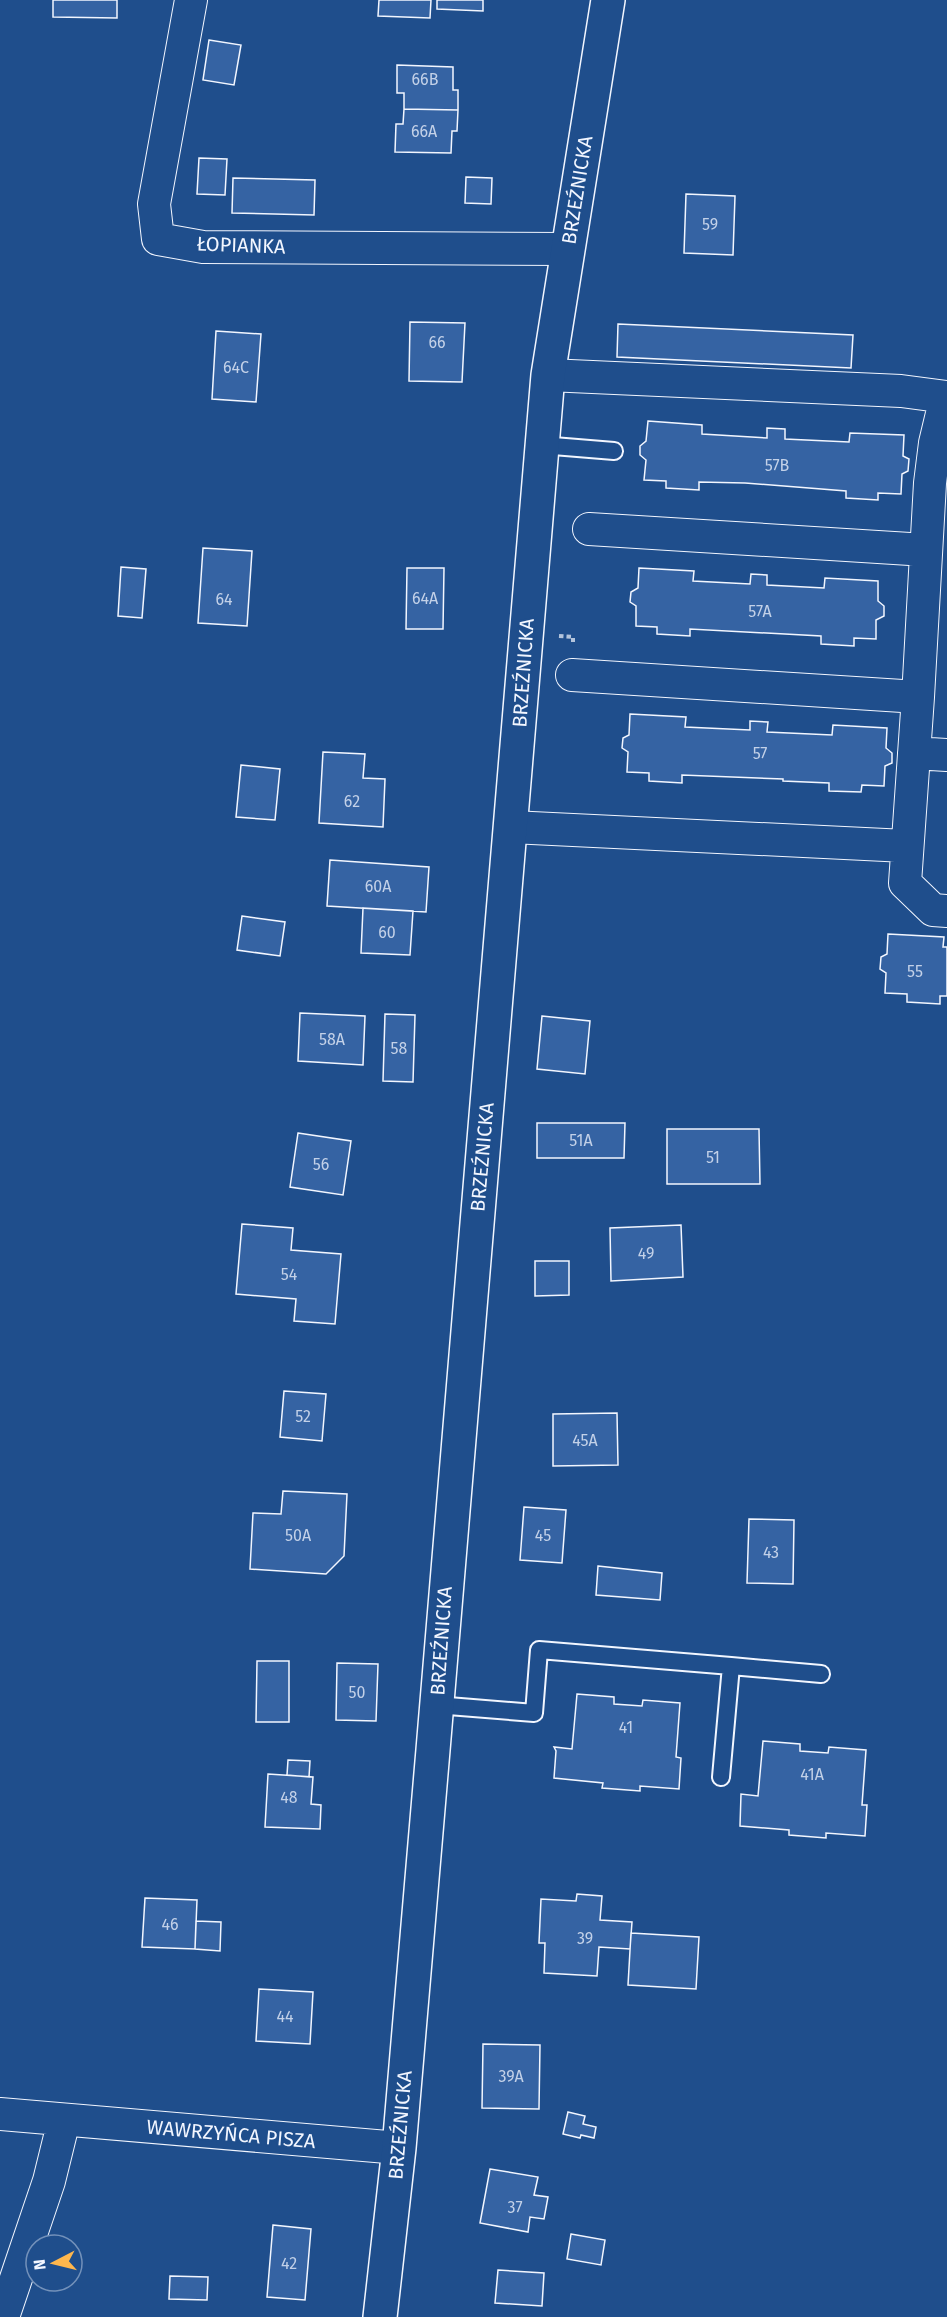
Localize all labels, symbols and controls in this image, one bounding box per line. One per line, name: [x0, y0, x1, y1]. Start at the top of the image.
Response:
house number: 66B: [412, 70, 439, 89]
house number: 66A: [411, 122, 438, 141]
street label: BRZEŹNICKA: [557, 134, 598, 246]
house number: 59: [702, 215, 718, 234]
street label: ŁOPIANKA: [196, 231, 286, 259]
house number: 66: [428, 333, 446, 352]
house number: 64C: [223, 358, 249, 377]
house number: 57B: [765, 456, 790, 475]
house number: 64A: [412, 589, 439, 608]
house number: 64: [215, 590, 233, 609]
house number: 57A: [748, 602, 773, 621]
street label: BRZEŹNICKA: [507, 617, 539, 728]
house number: 57: [753, 744, 767, 763]
house number: 62: [344, 792, 360, 811]
house number: 60A: [365, 877, 392, 896]
house number: 60: [378, 923, 396, 942]
house number: 55: [907, 962, 923, 981]
house number: 58A: [319, 1030, 346, 1049]
house number: 58: [391, 1039, 408, 1058]
street label: BRZEŹNICKA: [465, 1101, 499, 1213]
house number: 51A: [569, 1131, 593, 1150]
house number: 51: [706, 1148, 720, 1167]
house number: 56: [313, 1155, 329, 1174]
house number: 49: [638, 1244, 654, 1263]
house number: 54: [281, 1265, 298, 1284]
house number: 52: [295, 1407, 311, 1426]
house number: 45A: [572, 1431, 599, 1450]
house number: 50A: [285, 1526, 312, 1545]
house number: 45: [535, 1526, 551, 1545]
house number: 43: [763, 1543, 779, 1562]
street label: BRZEŹNICKA: [425, 1585, 457, 1696]
house number: 50: [349, 1683, 366, 1702]
house number: 41: [619, 1718, 633, 1737]
house number: 41A: [800, 1765, 825, 1784]
house number: 48: [280, 1788, 298, 1807]
house number: 46: [161, 1915, 179, 1934]
house number: 39: [577, 1929, 593, 1948]
house number: 44: [276, 2007, 294, 2026]
house number: 39A: [498, 2067, 524, 2086]
street label: BRZEŹNICKA: [383, 2069, 417, 2181]
street label: WAWRZYŃCA PISZA: [146, 2115, 317, 2153]
house number: 37: [507, 2198, 523, 2217]
north arrow: [24, 2233, 84, 2293]
house number: 42: [281, 2254, 297, 2273]
text: N: [30, 2258, 50, 2271]

